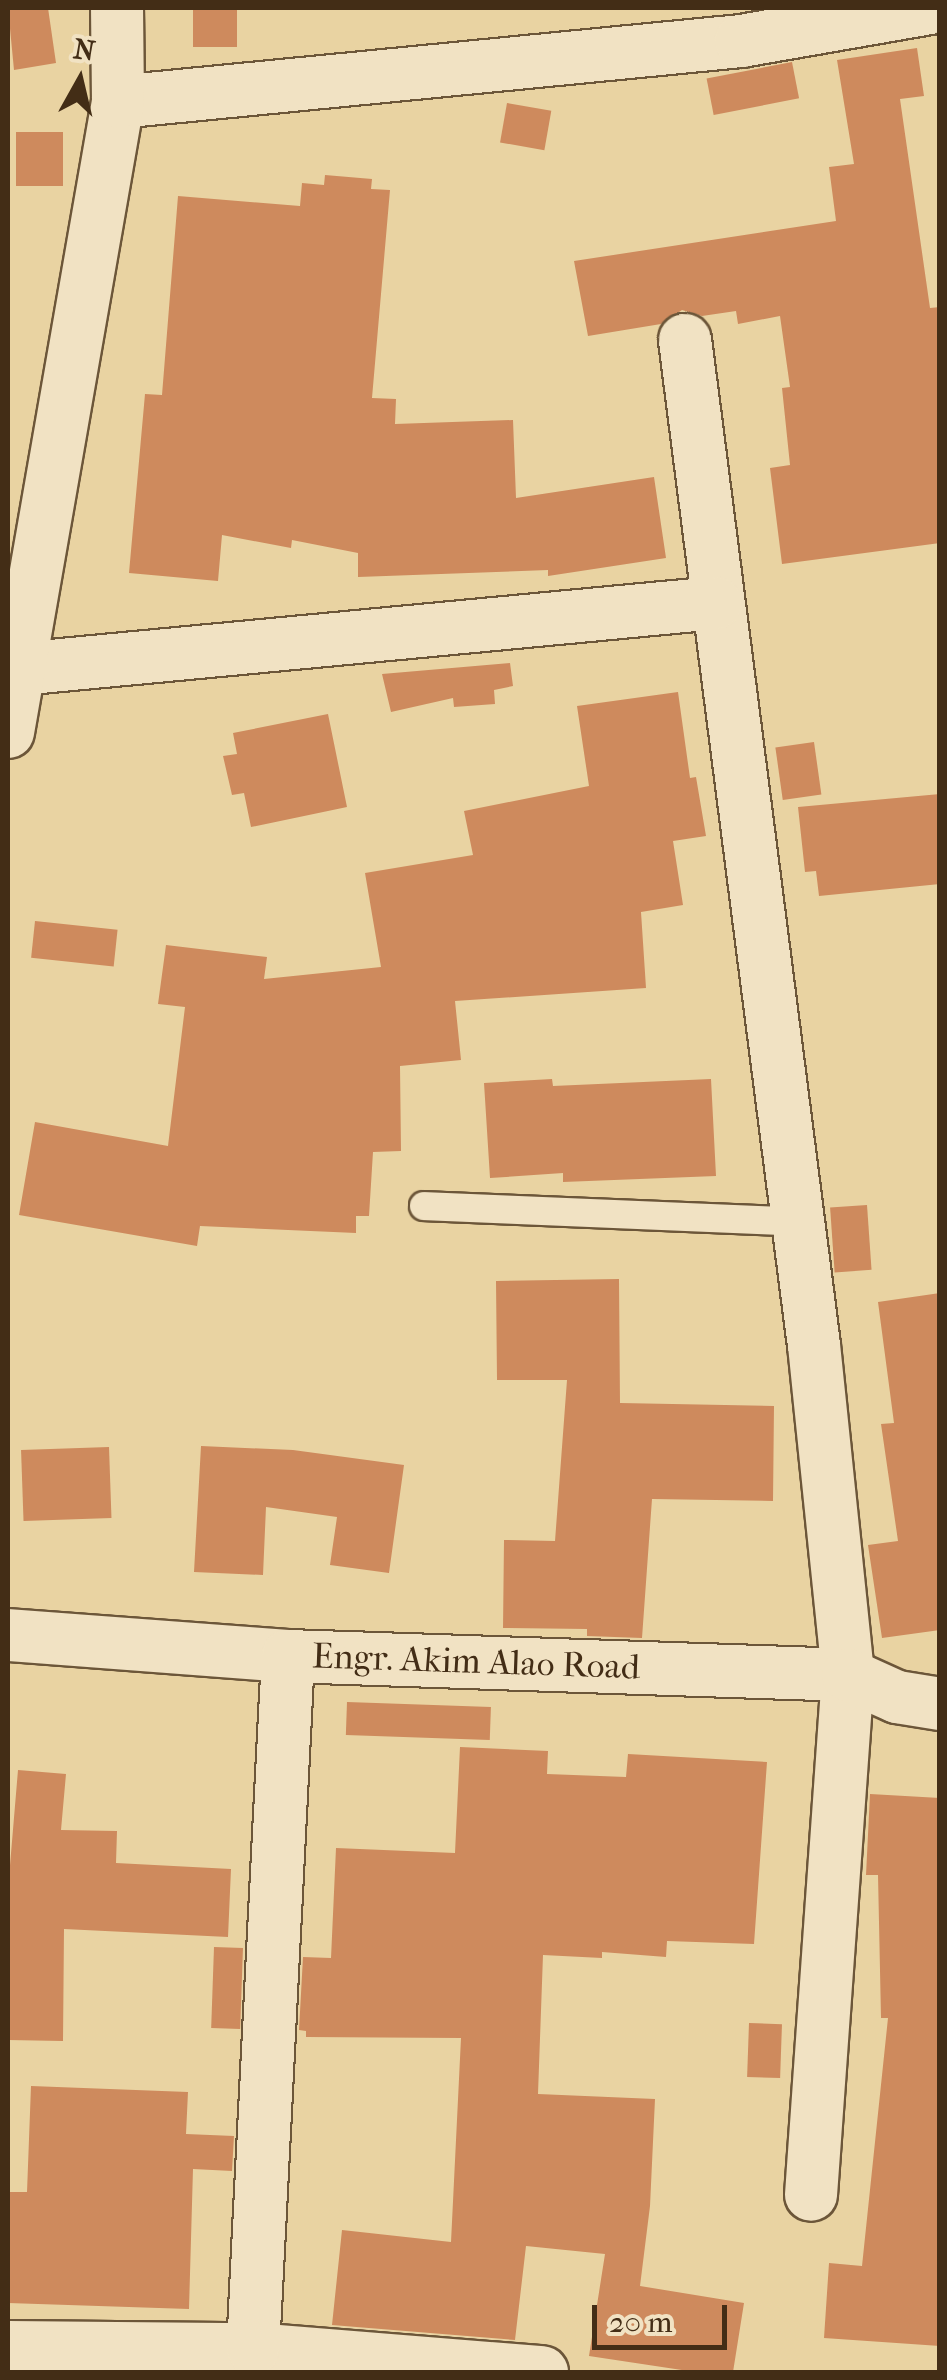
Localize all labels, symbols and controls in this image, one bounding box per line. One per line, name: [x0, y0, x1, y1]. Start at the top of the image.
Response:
north arrow: [30, 30, 130, 130]
text: N: [71, 32, 97, 68]
street label: Engr. Akim Alao Road: [311, 1635, 641, 1689]
scale bar: [597, 2285, 732, 2347]
text: 20 m: [609, 2305, 672, 2340]

